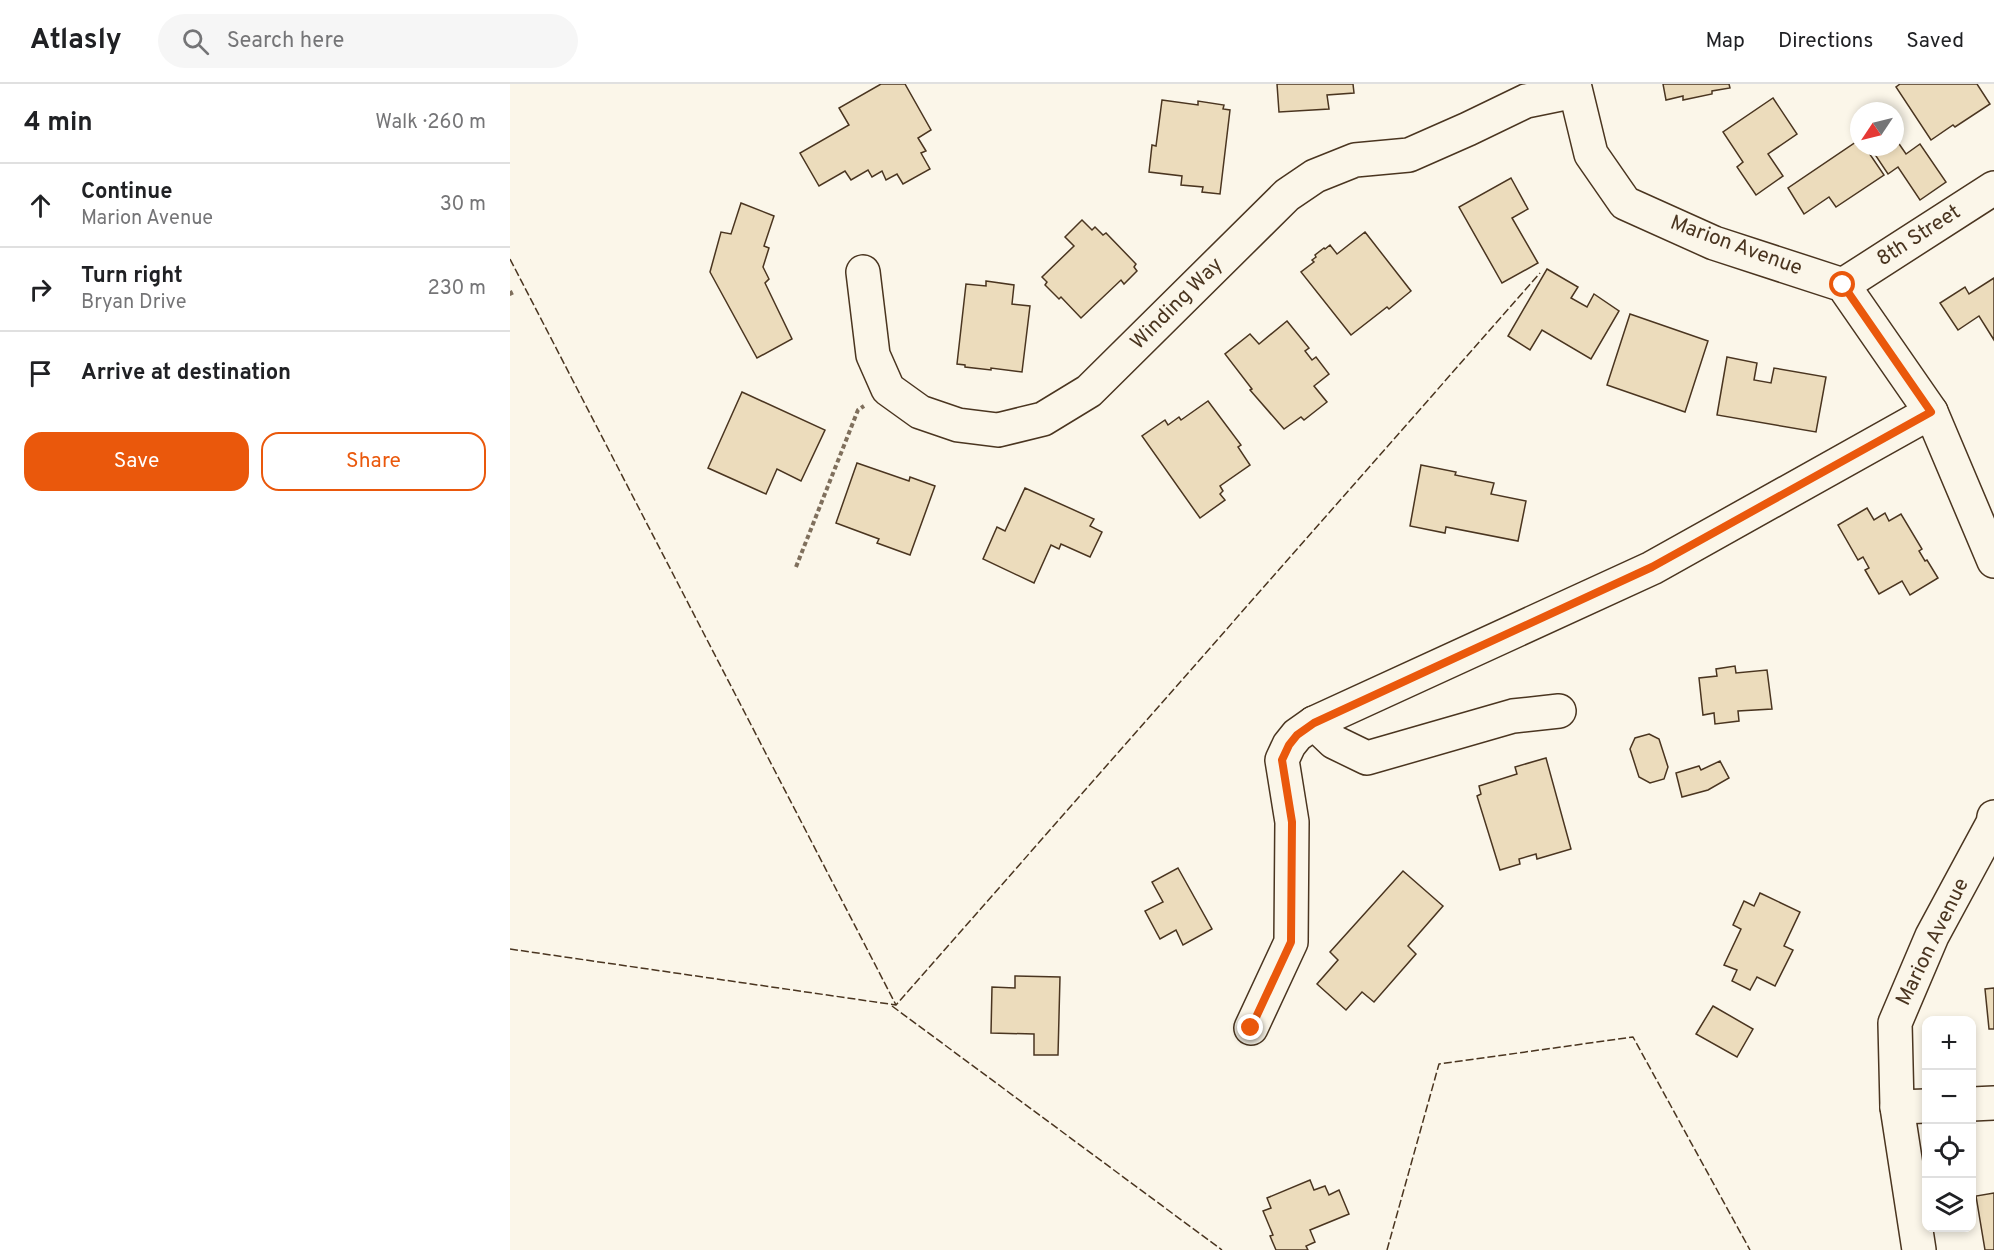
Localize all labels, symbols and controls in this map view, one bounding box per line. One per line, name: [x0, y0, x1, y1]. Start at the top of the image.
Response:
search box: [158, 14, 578, 68]
text: Atlasly: [30, 23, 122, 59]
icon: search: [179, 25, 212, 58]
text: Search here: [227, 28, 344, 55]
text: Map: [1705, 28, 1745, 55]
text: Directions: [1778, 28, 1873, 55]
text: Saved: [1906, 28, 1964, 55]
north arrow: [1850, 102, 1904, 156]
text: 4 min: [24, 107, 93, 140]
text: Walk · 260 m: [375, 110, 486, 136]
text: Continue: [81, 179, 172, 206]
icon: ahead: [24, 189, 57, 222]
text: 30 m: [440, 192, 486, 218]
street label: 8th Street: [1872, 199, 1966, 273]
text: Marion Avenue: [81, 206, 213, 232]
street label: Marion Avenue: [1666, 210, 1806, 282]
street label: Winding Way: [1125, 252, 1229, 356]
text: Turn right: [81, 263, 183, 290]
route start: [1829, 271, 1855, 297]
icon: right: [24, 273, 57, 306]
text: 230 m: [427, 276, 486, 302]
text: Bryan Drive: [81, 290, 186, 316]
icon: arrive: [24, 357, 57, 390]
text: Arrive at destination: [81, 360, 291, 387]
button: Save: [24, 432, 249, 491]
button: Share: [261, 432, 486, 491]
street label: Marion Avenue: [1890, 874, 1976, 1010]
route end: [1237, 1014, 1263, 1040]
map controls: [1922, 1016, 1976, 1232]
button: +: [1922, 1016, 1976, 1070]
button: −: [1922, 1070, 1976, 1124]
button: locate: [1922, 1124, 1976, 1178]
button: layers: [1922, 1178, 1976, 1232]

